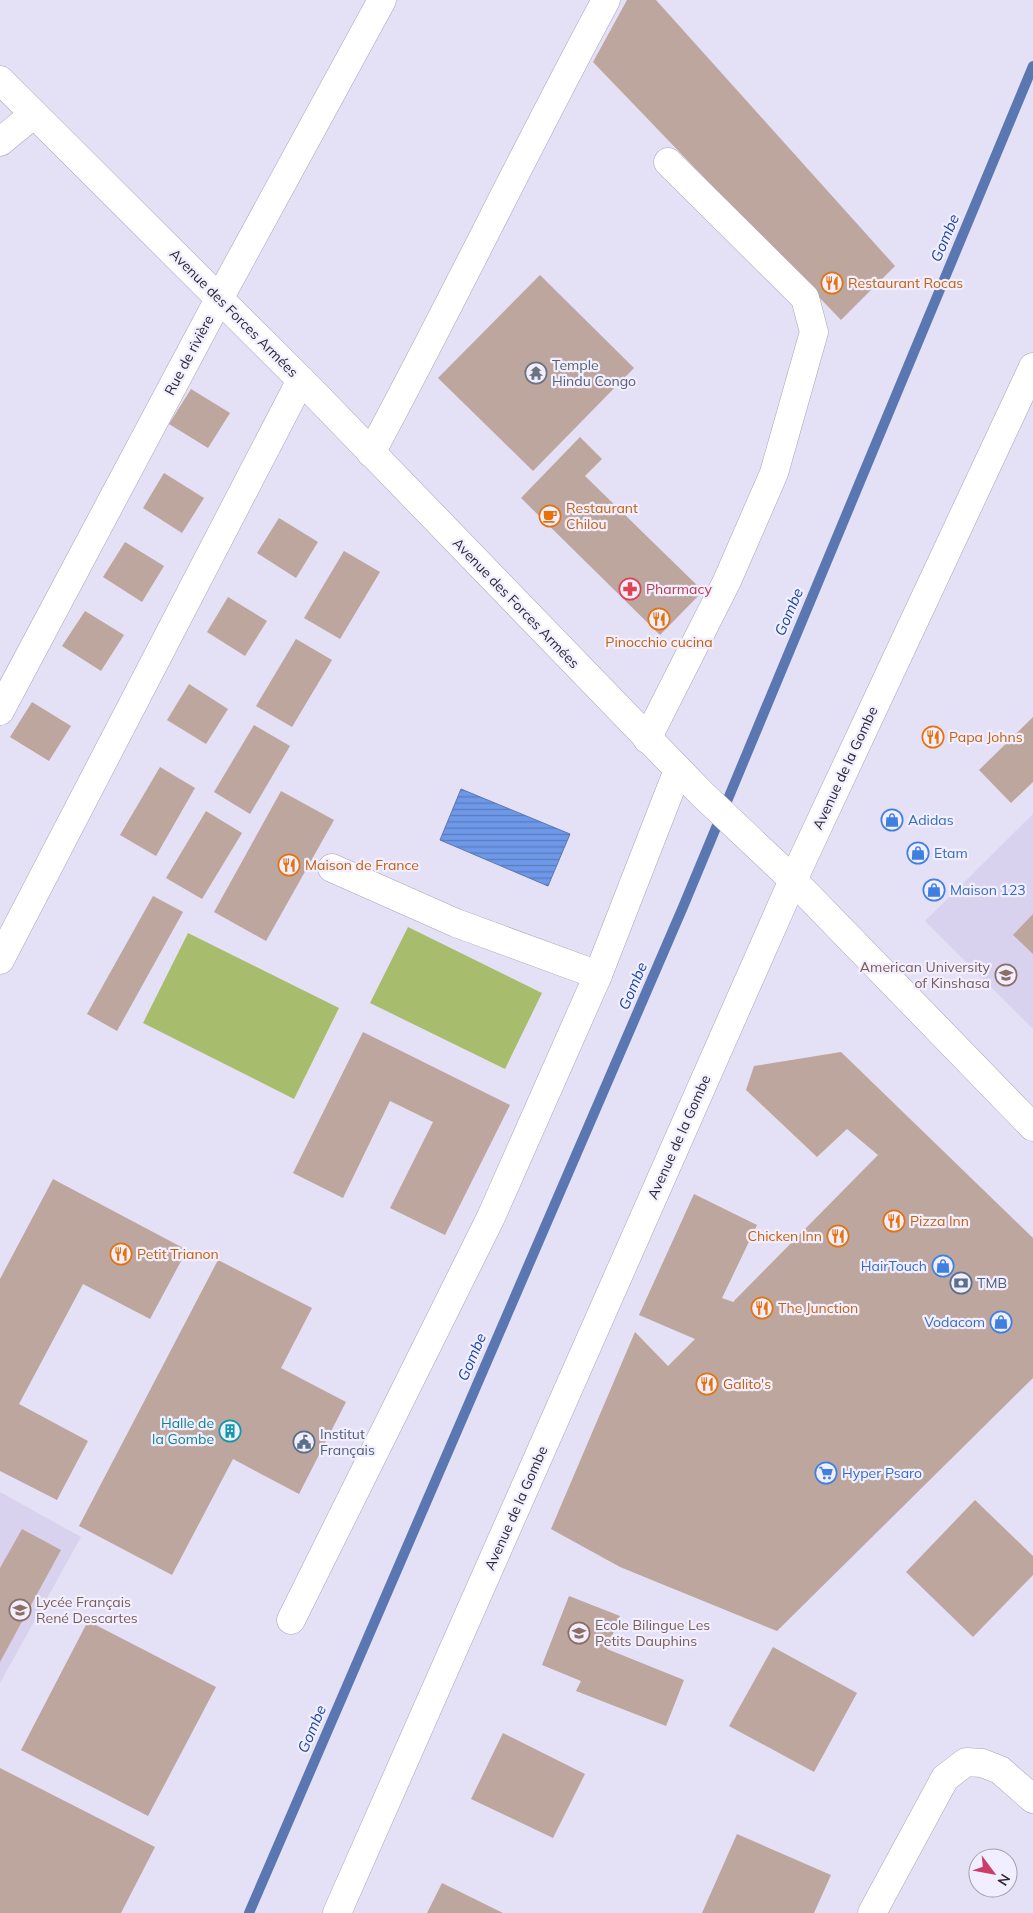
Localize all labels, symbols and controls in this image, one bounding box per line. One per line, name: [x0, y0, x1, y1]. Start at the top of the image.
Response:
water label: Gombe: [926, 211, 963, 264]
street label: Avenue des Forces Armées: [166, 245, 302, 381]
restaurant icon: Restaurant Rocas: [820, 271, 844, 295]
place label: Restaurant Rocas: [848, 274, 963, 292]
street label: Rue de rivière: [160, 312, 218, 398]
place label: Temple Hindu Congo: [552, 356, 636, 390]
temple icon: Temple Hindu Congo: [524, 361, 548, 385]
place label: Restaurant Chilou: [566, 499, 638, 533]
cafe icon: Restaurant Chilou: [538, 504, 562, 528]
street label: Avenue des Forces Armées: [449, 534, 583, 672]
pharmacy icon: Pharmacy: [618, 577, 642, 601]
place label: Pharmacy: [646, 580, 712, 598]
water label: Gombe: [770, 585, 807, 638]
restaurant icon: Pinocchio cucina: [647, 607, 671, 631]
place label: Pinocchio cucina: [605, 633, 713, 651]
street label: Avenue de la Gombe: [809, 703, 881, 833]
restaurant icon: Papa Johns: [921, 725, 945, 749]
place label: Papa Johns: [949, 728, 1023, 746]
shop icon: Adidas: [880, 808, 904, 832]
place label: Adidas: [908, 811, 954, 829]
shop icon: Etam: [906, 841, 930, 865]
place label: Etam: [934, 844, 968, 862]
restaurant icon: Maison de France: [277, 853, 301, 877]
place label: Maison de France: [305, 856, 419, 874]
shop icon: Maison 123: [922, 878, 946, 902]
place label: Maison 123: [950, 881, 1026, 899]
place label: American University of Kinshasa: [860, 958, 991, 992]
water label: Gombe: [614, 959, 651, 1012]
school or university icon: American University of Kinshasa: [994, 963, 1018, 987]
street label: Avenue de la Gombe: [644, 1072, 714, 1202]
restaurant icon: Pizza Inn: [882, 1209, 906, 1233]
place label: Pizza Inn: [910, 1212, 969, 1230]
restaurant icon: Chicken Inn: [826, 1224, 850, 1248]
place label: Chicken Inn: [747, 1227, 822, 1245]
restaurant icon: Petit Trianon: [109, 1242, 133, 1266]
place label: Petit Trianon: [137, 1245, 219, 1263]
shop icon: HairTouch: [931, 1254, 955, 1278]
place label: HairTouch: [861, 1257, 927, 1275]
bank icon: TMB: [949, 1271, 973, 1295]
place label: TMB: [977, 1274, 1007, 1292]
restaurant icon: The Junction: [750, 1296, 774, 1320]
place label: The Junction: [778, 1299, 858, 1317]
shop icon: Vodacom: [989, 1310, 1013, 1334]
place label: Vodacom: [924, 1313, 985, 1331]
water label: Gombe: [453, 1330, 490, 1383]
restaurant icon: Galito's: [695, 1372, 719, 1396]
place label: Galito's: [723, 1375, 771, 1393]
place label: Halle de la Gombe: [152, 1414, 214, 1448]
building icon: Halle de la Gombe: [218, 1419, 242, 1443]
place label: Institut Français: [320, 1425, 375, 1459]
public building icon: Institut Français: [292, 1430, 316, 1454]
street label: Avenue de la Gombe: [481, 1443, 551, 1573]
supermarket icon: Hyper Psaro: [814, 1461, 838, 1485]
place label: Hyper Psaro: [842, 1464, 922, 1482]
place label: Lycée Français René Descartes: [36, 1593, 138, 1627]
school or university icon: Lycée Français René Descartes: [8, 1598, 32, 1622]
place label: Ecole Bilingue Les Petits Dauphins: [595, 1616, 710, 1650]
school or university icon: Ecole Bilingue Les Petits Dauphins: [567, 1621, 591, 1645]
water label: Gombe: [293, 1702, 330, 1755]
north arrow: [968, 1848, 1018, 1898]
text: N: [994, 1871, 1014, 1889]

